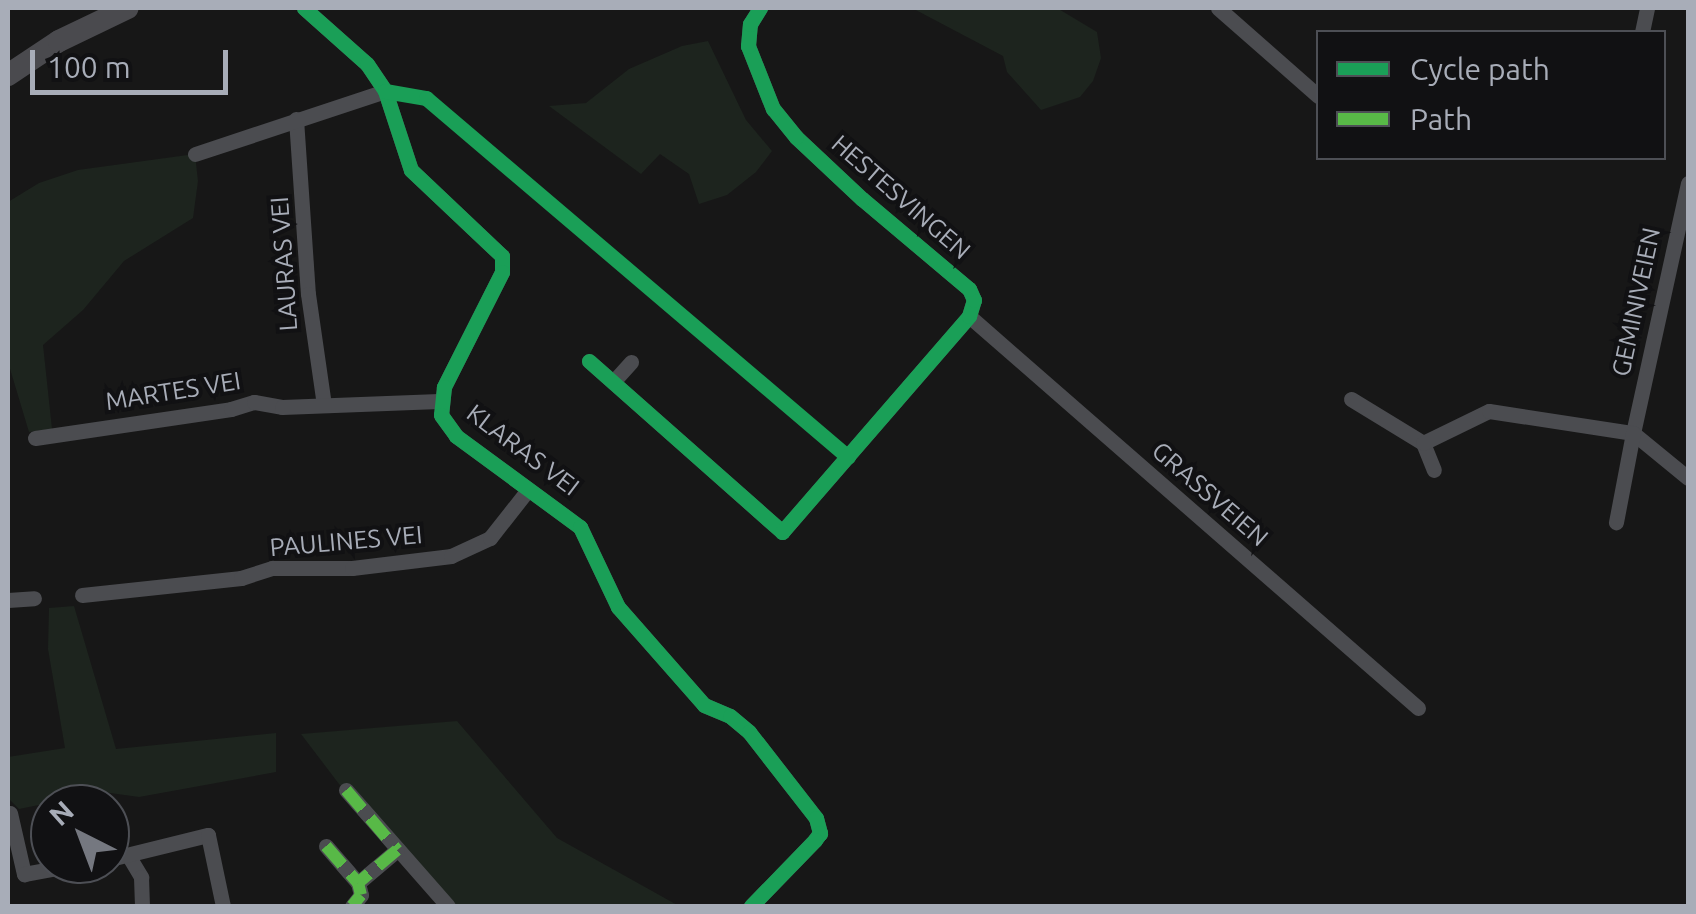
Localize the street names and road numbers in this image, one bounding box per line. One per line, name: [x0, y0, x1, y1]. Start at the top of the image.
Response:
street label: HESTESVINGEN: [825, 129, 977, 265]
street label: LAURAS VEI: [264, 196, 304, 332]
street label: GEMINIVEIEN: [1606, 225, 1666, 379]
street label: MARTES VEI: [103, 366, 243, 416]
street label: KLARAS VEI: [461, 398, 585, 502]
street label: GRASSVEIEN: [1146, 435, 1274, 553]
street label: PAULINES VEI: [268, 519, 424, 563]

